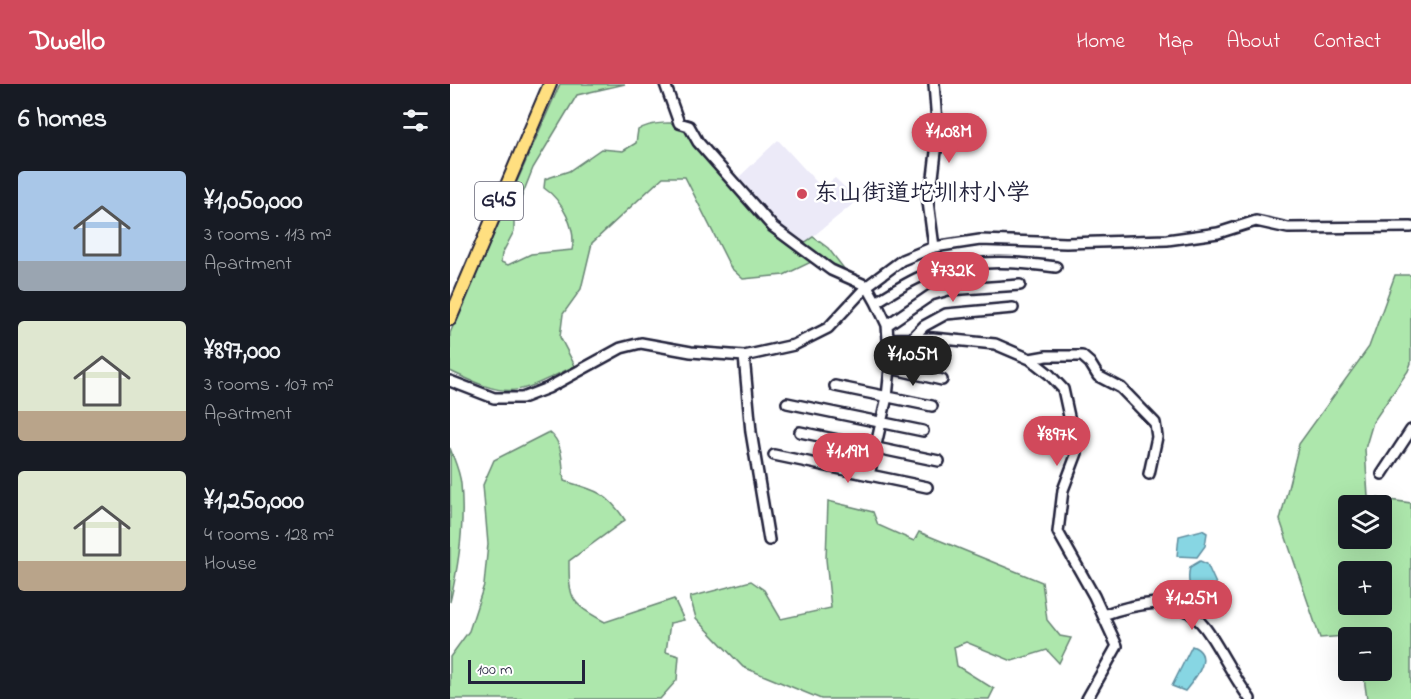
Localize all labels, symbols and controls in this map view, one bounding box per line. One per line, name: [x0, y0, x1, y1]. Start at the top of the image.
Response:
text: Dwello: [30, 22, 105, 63]
text: Home: [1076, 27, 1125, 57]
text: Map: [1158, 27, 1193, 57]
text: About: [1226, 27, 1280, 57]
text: Contact: [1313, 27, 1381, 57]
text: 6 homes: [18, 101, 107, 139]
icon: filters: [399, 104, 432, 137]
pin: ¥1.08M: [900, 113, 998, 164]
text: ¥1.08M: [926, 118, 972, 147]
place label: 东山街道坨圳村小学: [814, 177, 1030, 212]
road number: G45: [475, 182, 523, 220]
text: ¥1,050,000: [204, 183, 302, 221]
marker: 东山街道坨圳村小学: [795, 187, 809, 201]
icon: home: [66, 195, 138, 267]
text: 3 rooms · 113 m²: [204, 221, 332, 250]
text: Apartment: [204, 250, 292, 279]
pin: ¥732K: [911, 252, 995, 303]
text: ¥732K: [931, 257, 975, 286]
text: ¥897,000: [204, 333, 281, 371]
pin: ¥1.05M: [864, 336, 962, 387]
text: ¥1.05M: [888, 341, 938, 370]
icon: home: [66, 345, 138, 417]
text: 3 rooms · 107 m²: [204, 371, 334, 400]
text: Apartment: [204, 400, 292, 429]
pin: ¥897K: [1015, 416, 1099, 467]
text: ¥897K: [1037, 421, 1077, 450]
pin: ¥1.19M: [799, 433, 897, 484]
text: ¥1.19M: [827, 438, 869, 467]
text: ¥1,250,000: [204, 483, 304, 521]
icon: home: [66, 495, 138, 567]
map controls: [1338, 495, 1392, 681]
button: layers: [1338, 495, 1392, 549]
text: 4 rooms · 128 m²: [204, 521, 334, 550]
text: House: [204, 550, 257, 579]
button: +: [1338, 561, 1392, 615]
pin: ¥1.25M: [1143, 580, 1241, 631]
text: ¥1.25M: [1166, 585, 1218, 614]
button: −: [1338, 627, 1392, 681]
scale bar: [468, 657, 585, 684]
text: 100 m: [477, 658, 512, 682]

